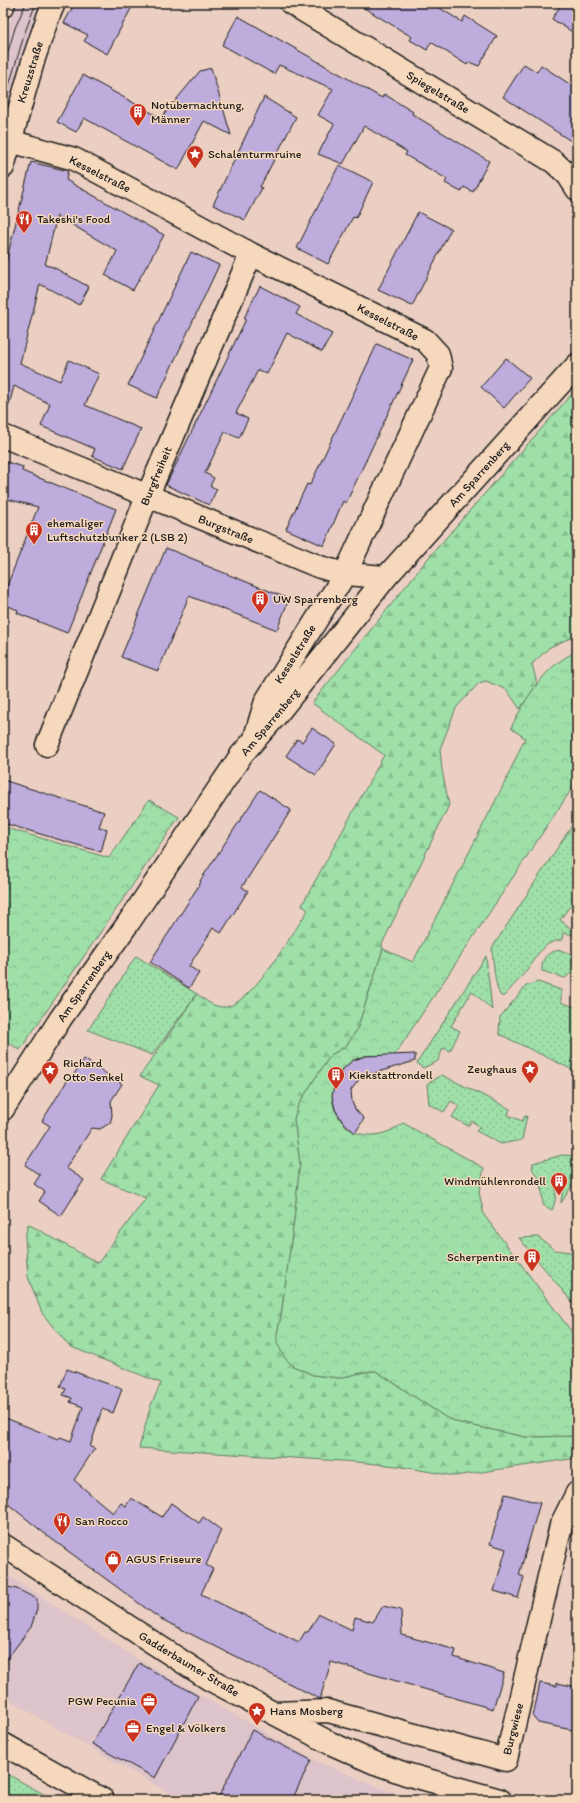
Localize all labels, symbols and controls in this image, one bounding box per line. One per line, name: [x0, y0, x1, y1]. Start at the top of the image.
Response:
street label: Kreuzstraße: [14, 39, 46, 105]
street label: Spiegelstraße: [404, 68, 472, 116]
place label: Notübernachtung, Männer: [151, 98, 245, 126]
building icon: Notübernachtung, Männer: [128, 102, 148, 127]
place icon: Schalenturmruine: [185, 144, 205, 169]
place label: Schalenturmruine: [208, 147, 302, 161]
street label: Kesselstraße: [67, 153, 133, 196]
restaurant icon: Takeshi's Food: [14, 209, 34, 234]
place label: Takeshi's Food: [37, 212, 111, 226]
street label: Kesselstraße: [355, 301, 421, 344]
street label: Am Sparrenberg: [446, 437, 513, 510]
street label: Burgfreiheit: [137, 444, 175, 508]
street label: Burgstraße: [196, 512, 256, 547]
place label: ehemaliger Luftschutzbunker 2 (LSB 2): [47, 516, 188, 544]
building icon: ehemaliger Luftschutzbunker 2 (LSB 2): [24, 520, 44, 545]
building icon: UW Sparrenberg: [250, 589, 270, 614]
place label: UW Sparrenberg: [273, 592, 359, 606]
street label: Kesselstraße: [271, 622, 319, 686]
street label: Am Sparrenberg: [238, 685, 303, 759]
street label: Am Sparrenberg: [54, 947, 114, 1024]
place label: Richard Otto Senkel: [63, 1056, 124, 1084]
place icon: Zeughaus: [520, 1059, 540, 1084]
place icon: Richard Otto Senkel: [40, 1060, 60, 1085]
place label: Zeughaus: [467, 1062, 517, 1076]
building icon: Kiekstattrondell: [326, 1065, 346, 1090]
place label: Kiekstattrondell: [349, 1068, 433, 1082]
building icon: Windmühlenrondell: [549, 1171, 569, 1196]
place label: Windmühlenrondell: [444, 1174, 547, 1188]
building icon: Scherpentiner: [522, 1247, 542, 1272]
place label: Scherpentiner: [447, 1250, 519, 1264]
restaurant icon: San Rocco: [52, 1511, 72, 1536]
place label: San Rocco: [75, 1514, 128, 1528]
shop icon: AGUS Friseure: [103, 1549, 123, 1574]
place label: AGUS Friseure: [126, 1552, 202, 1566]
street label: Gadderbaumer Straße: [136, 1628, 242, 1700]
office icon: PGW Pecunia: [139, 1691, 159, 1716]
place label: PGW Pecunia: [68, 1694, 137, 1708]
place icon: Hans Mosberg: [247, 1701, 267, 1726]
street label: Burgwiese: [500, 1701, 526, 1757]
place label: Hans Mosberg: [270, 1704, 344, 1718]
office icon: Engel & Völkers: [123, 1718, 143, 1743]
place label: Engel & Völkers: [146, 1721, 226, 1735]

